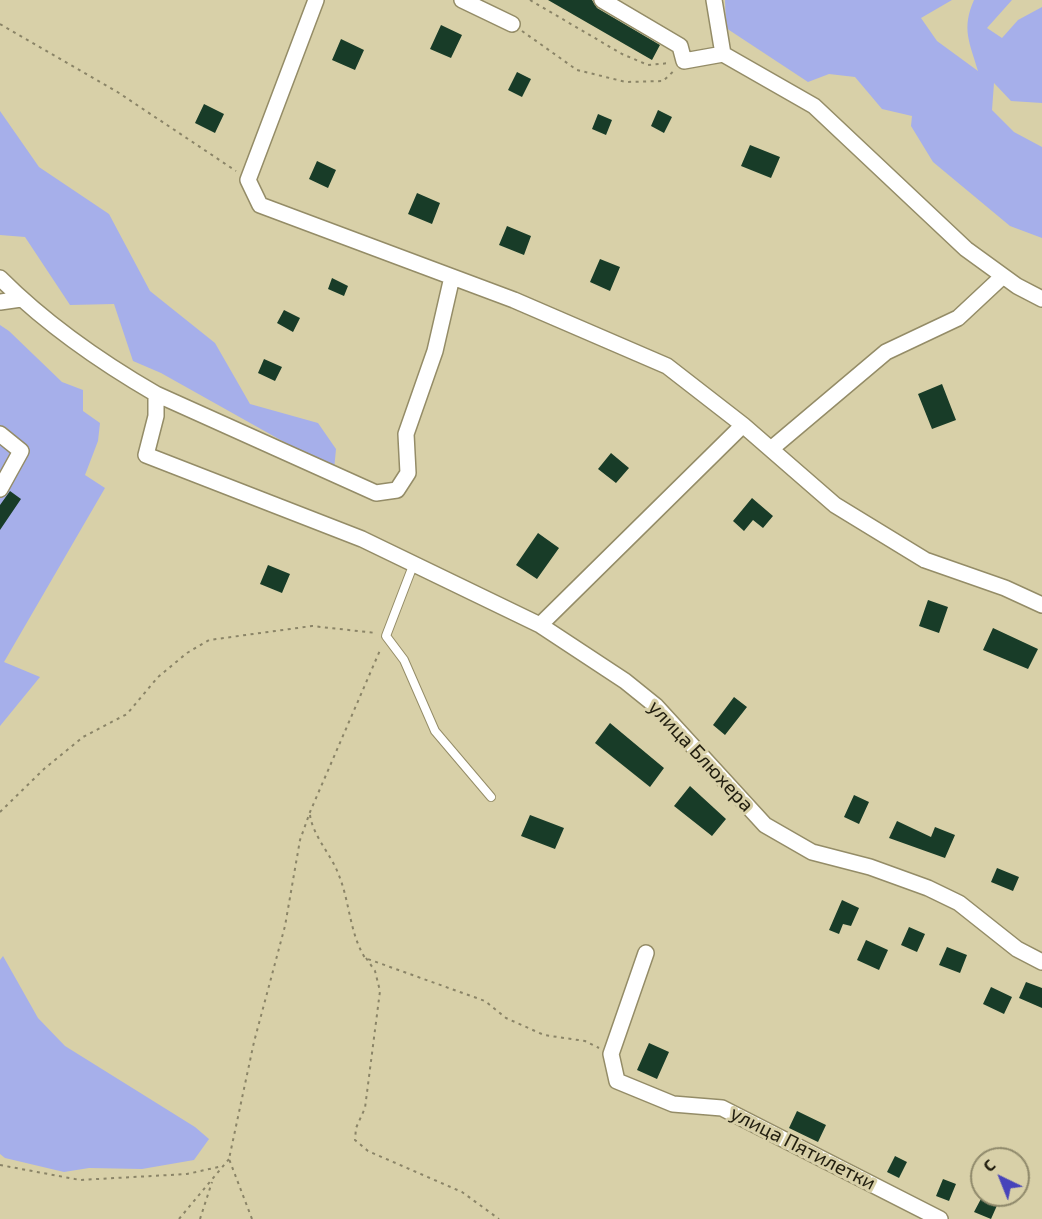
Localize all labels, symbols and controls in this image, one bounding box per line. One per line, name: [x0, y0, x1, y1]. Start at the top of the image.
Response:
street label: улица Блюхера: [643, 695, 759, 817]
street label: улица Пятилетки: [726, 1101, 880, 1195]
north arrow: [970, 1147, 1030, 1207]
text: С: [979, 1155, 999, 1175]

